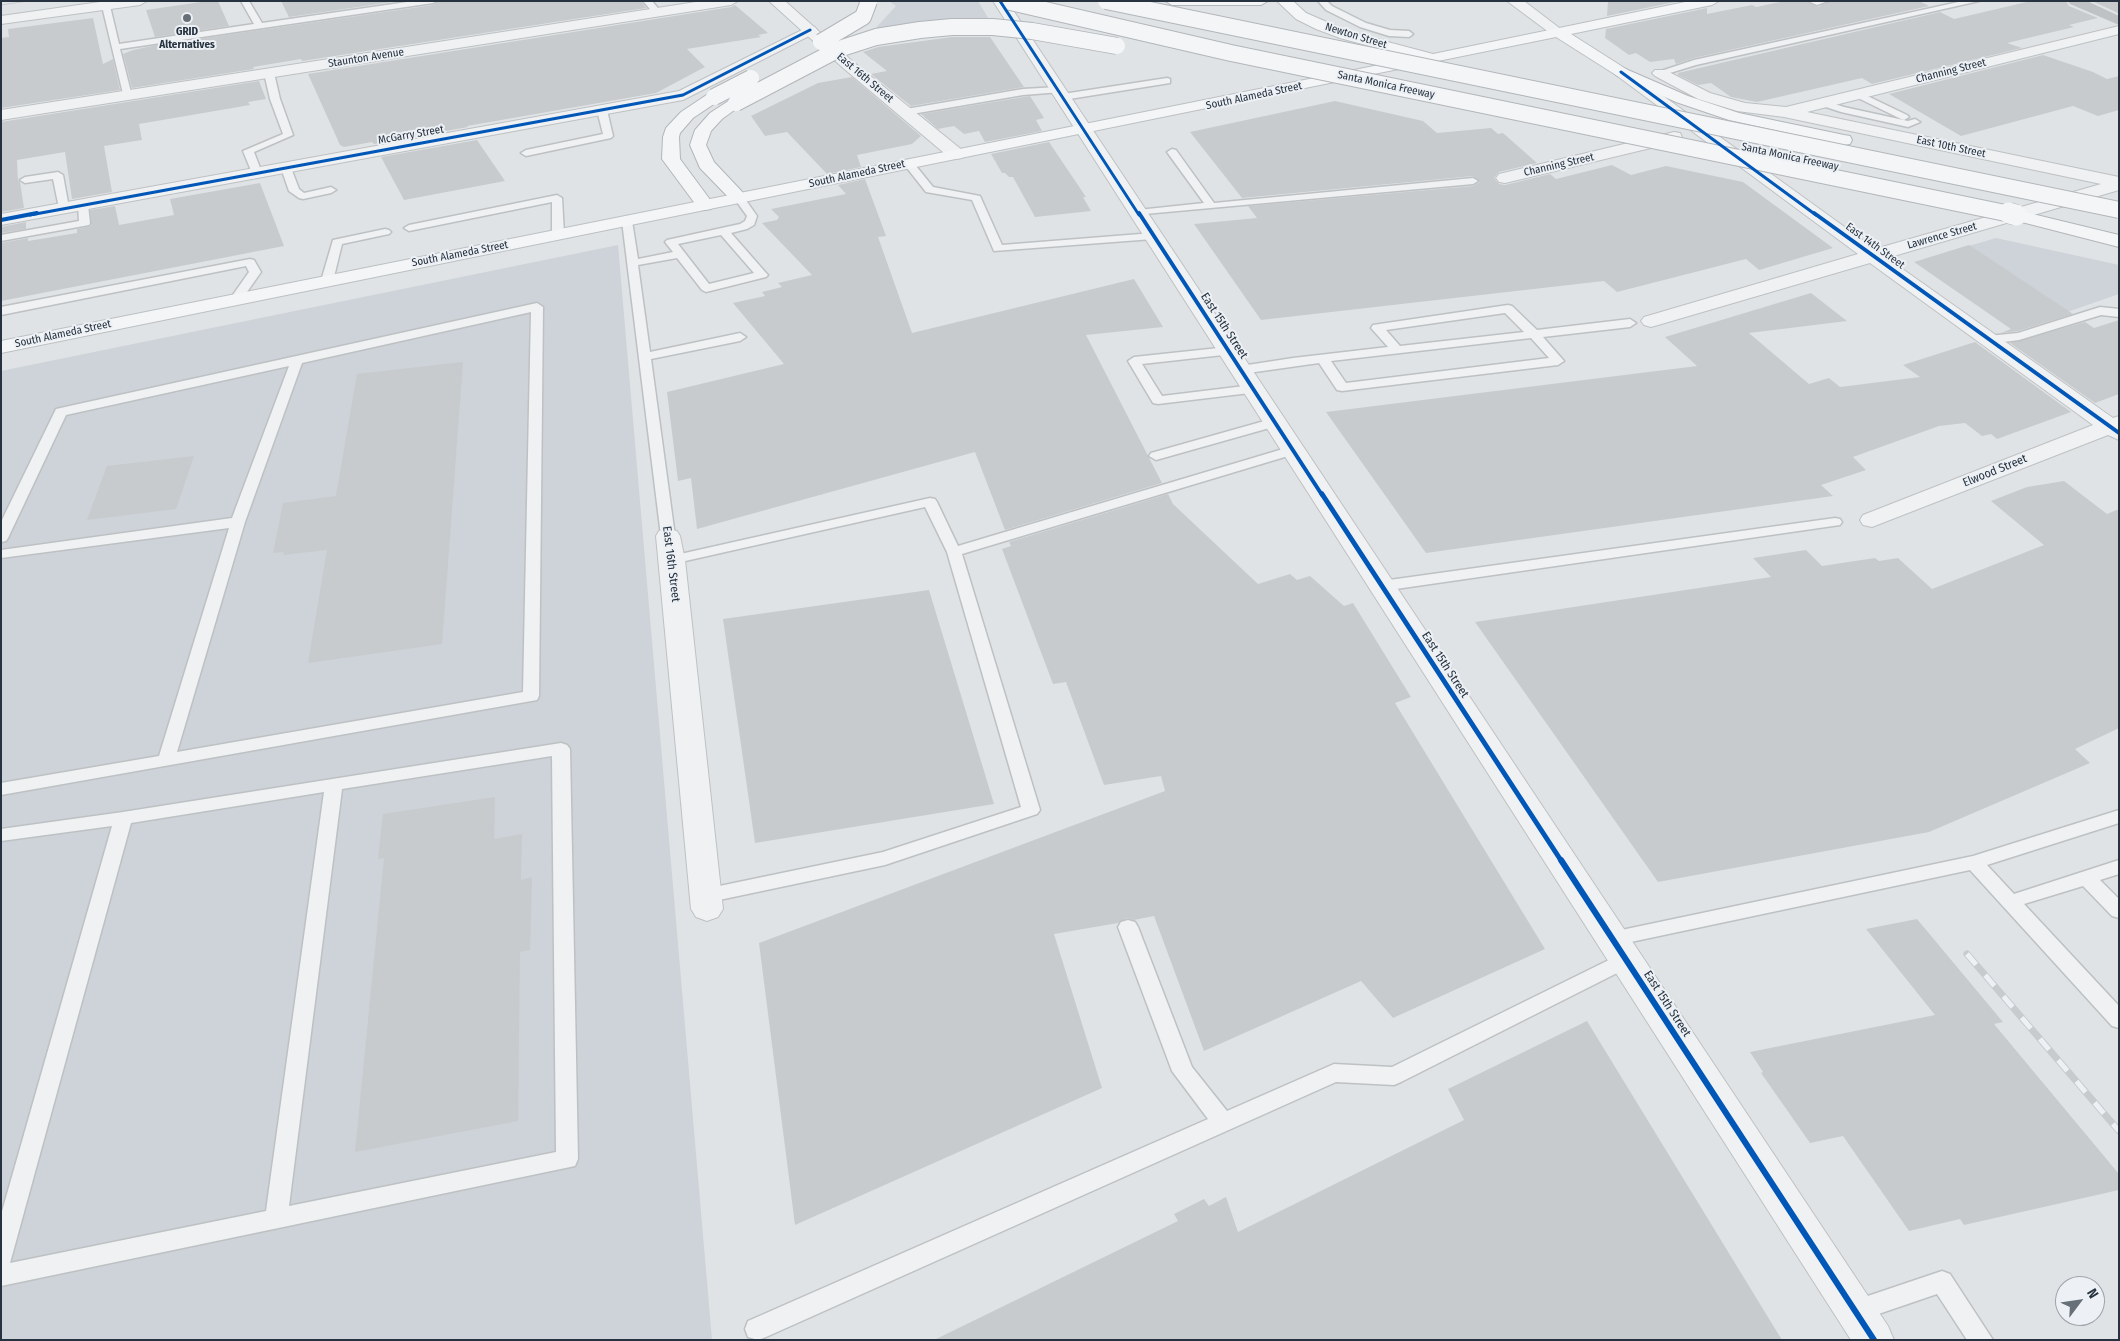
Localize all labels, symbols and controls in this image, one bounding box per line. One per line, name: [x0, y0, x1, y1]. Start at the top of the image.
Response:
marker: GRID Alternatives: [181, 12, 193, 24]
street label: Newton Street: [1323, 20, 1389, 52]
place label: GRID Alternatives: [159, 25, 215, 51]
street label: Staunton Avenue: [327, 45, 405, 71]
street label: East 16th Street: [834, 50, 896, 106]
street label: Channing Street: [1915, 56, 1987, 86]
street label: Santa Monica Freeway: [1336, 68, 1436, 102]
street label: South Alameda Street: [1205, 79, 1303, 113]
street label: McGarry Street: [377, 123, 445, 147]
street label: East 10th Street: [1915, 133, 1987, 161]
street label: Santa Monica Freeway: [1740, 140, 1840, 174]
street label: Channing Street: [1523, 151, 1595, 179]
street label: South Alameda Street: [808, 157, 906, 191]
street label: East 14th Street: [1843, 220, 1907, 272]
street label: Lawrence Street: [1906, 220, 1978, 252]
street label: South Alameda Street: [411, 238, 509, 270]
street label: East 15th Street: [1197, 290, 1251, 362]
street label: South Alameda Street: [14, 317, 112, 351]
street label: Elwood Street: [1961, 452, 2029, 490]
street label: East 16th Street: [659, 525, 683, 603]
street label: East 15th Street: [1418, 629, 1472, 701]
street label: East 15th Street: [1640, 968, 1694, 1040]
north arrow: [2055, 1276, 2105, 1326]
text: N: [2083, 1286, 2102, 1301]

